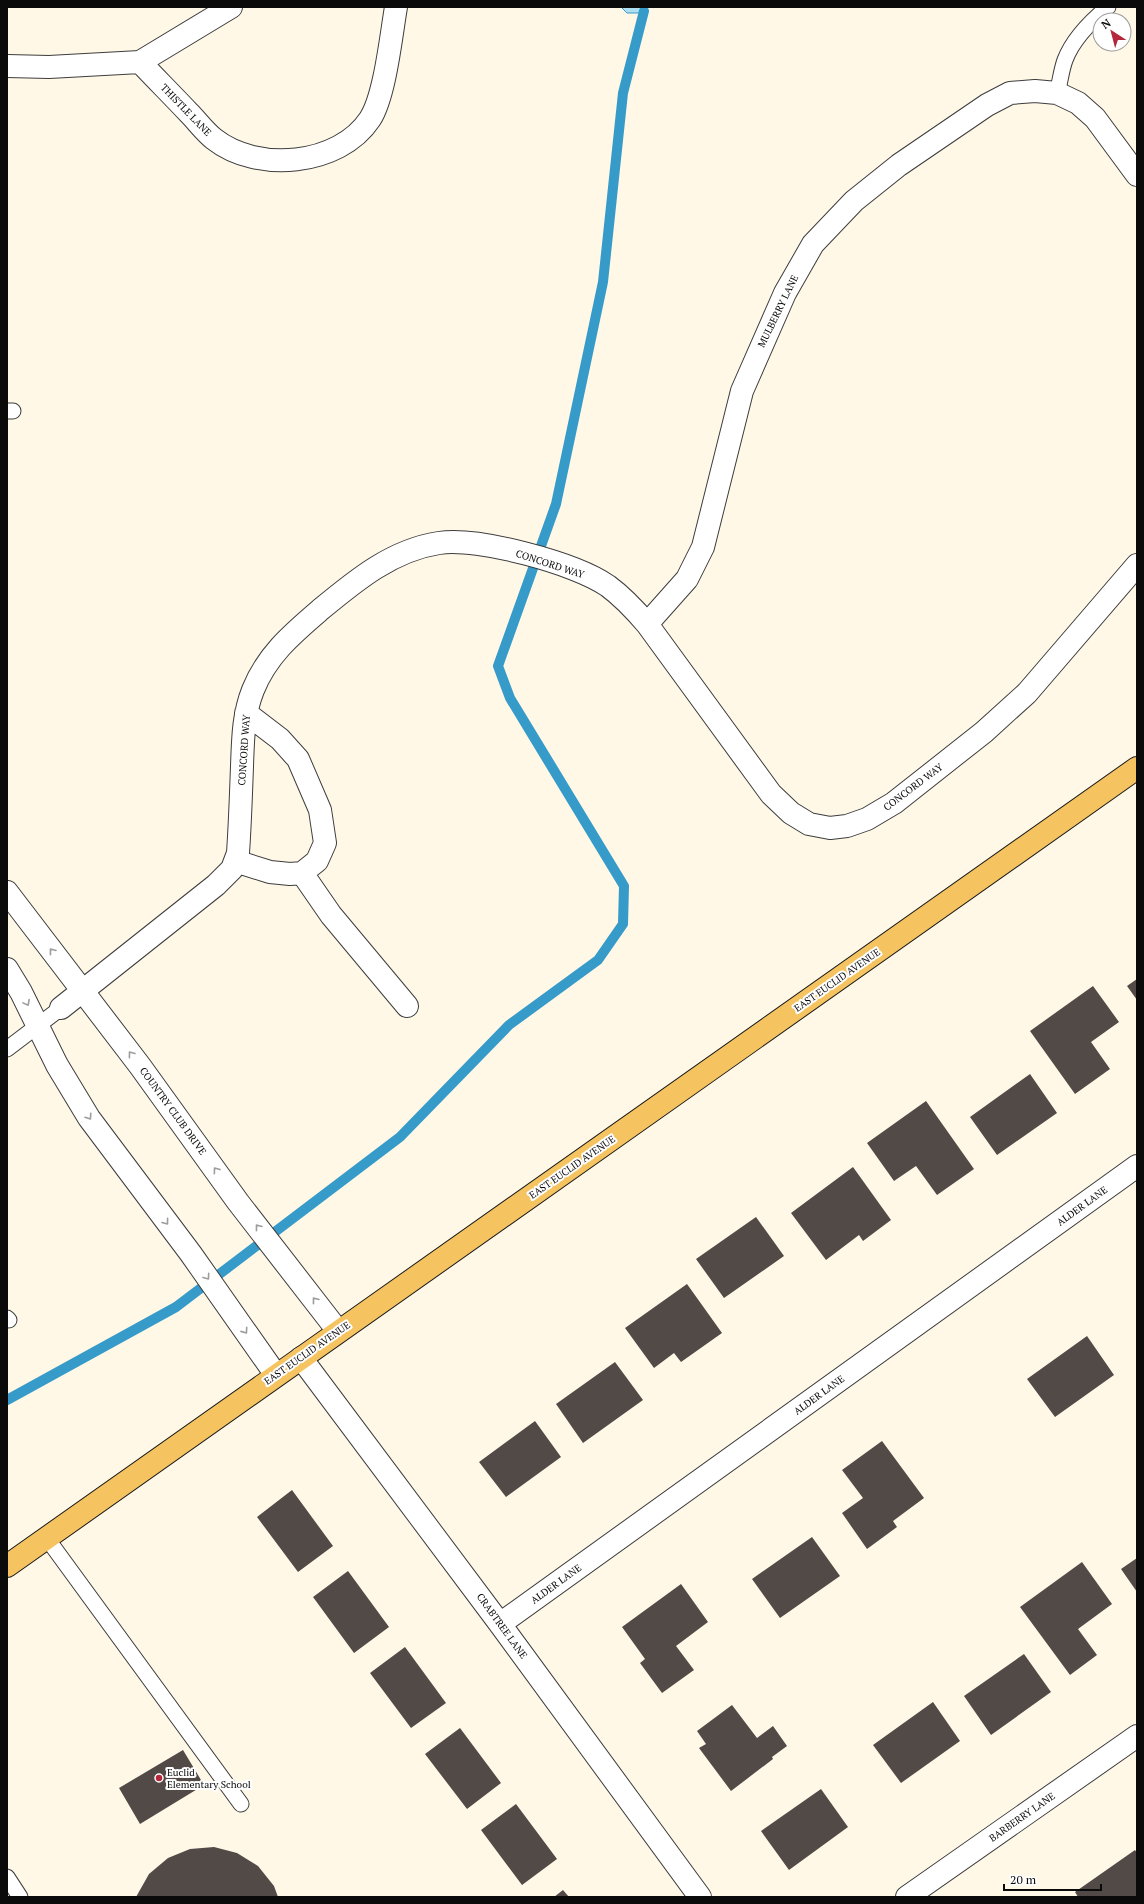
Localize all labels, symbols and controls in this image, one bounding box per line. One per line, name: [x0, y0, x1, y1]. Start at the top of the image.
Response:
north arrow: [1092, 12, 1132, 52]
text: N: [1099, 15, 1114, 32]
street label: THISTLE LANE: [158, 81, 214, 139]
street label: MULBERRY LANE: [755, 272, 801, 349]
street label: CONCORD WAY: [514, 547, 586, 581]
street label: CONCORD WAY: [235, 713, 253, 786]
street label: CONCORD WAY: [881, 760, 946, 814]
street label: EAST EUCLID AVENUE: [791, 945, 883, 1015]
one-way arrow: [50, 948, 57, 955]
one-way arrow: [22, 999, 30, 1006]
one-way arrow: [129, 1051, 136, 1058]
street label: COUNTRY CLUB DRIVE: [137, 1065, 209, 1158]
one-way arrow: [84, 1113, 92, 1120]
street label: EAST EUCLID AVENUE: [526, 1132, 618, 1202]
one-way arrow: [213, 1167, 221, 1174]
street label: ALDER LANE: [1054, 1183, 1110, 1229]
one-way arrow: [161, 1217, 168, 1224]
one-way arrow: [256, 1224, 263, 1231]
one-way arrow: [202, 1272, 209, 1279]
one-way arrow: [312, 1298, 319, 1305]
street label: EAST EUCLID AVENUE: [261, 1318, 353, 1388]
one-way arrow: [240, 1326, 247, 1333]
street label: ALDER LANE: [791, 1372, 847, 1418]
street label: ALDER LANE: [528, 1561, 584, 1607]
street label: CRABTREE LANE: [474, 1591, 530, 1661]
place label: Euclid Elementary School: [167, 1766, 251, 1791]
marker: Euclid Elementary School: [154, 1773, 164, 1783]
street label: BARBERRY LANE: [986, 1789, 1058, 1845]
scale bar: [1004, 1866, 1101, 1892]
text: 20 m: [1010, 1872, 1037, 1887]

